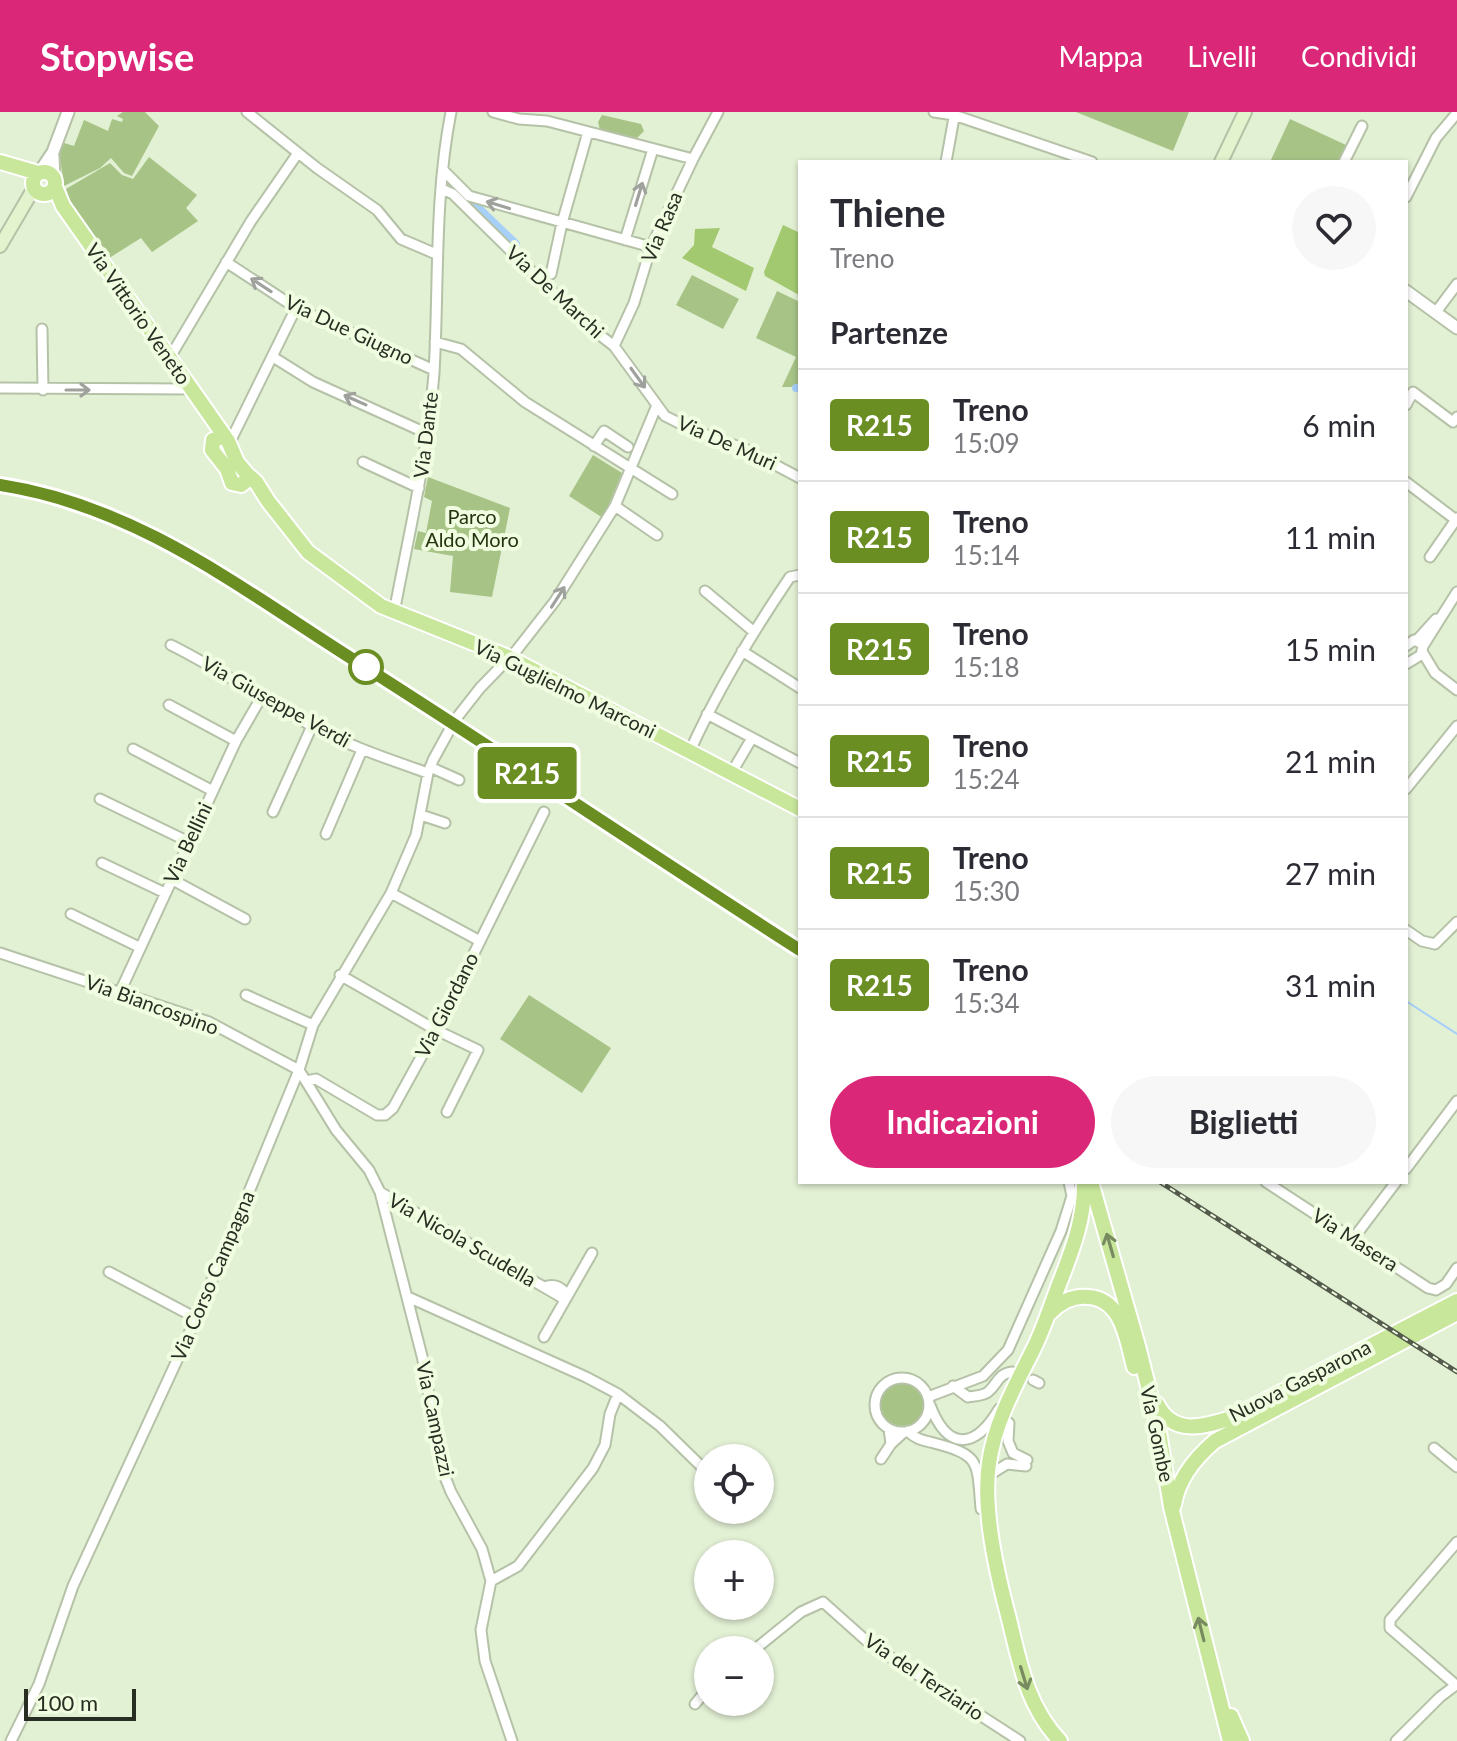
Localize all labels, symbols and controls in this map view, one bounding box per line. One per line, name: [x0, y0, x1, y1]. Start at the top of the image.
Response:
text: Stopwise: [40, 33, 194, 79]
text: Mappa: [1058, 39, 1143, 73]
text: Livelli: [1187, 39, 1257, 73]
text: Condividi: [1301, 39, 1417, 73]
one-way arrow: [633, 182, 647, 207]
button: heart: [1292, 186, 1376, 270]
street label: Via Rasa: [636, 188, 687, 266]
text: Thiene: [830, 189, 946, 235]
one-way arrow: [486, 197, 511, 211]
street label: Via Vittorio Veneto: [81, 238, 196, 389]
street label: Via De Marchi: [502, 240, 609, 343]
text: Treno: [830, 242, 894, 274]
one-way arrow: [250, 277, 272, 293]
street label: Via Due Giugno: [282, 289, 417, 369]
text: Partenze: [830, 314, 948, 350]
one-way arrow: [630, 367, 646, 389]
one-way arrow: [64, 382, 91, 398]
street label: Via Dante: [408, 390, 442, 480]
text: Treno: [953, 391, 1029, 427]
one-way arrow: [343, 392, 367, 407]
text: 6 min: [1302, 407, 1376, 443]
text: R215: [846, 408, 913, 442]
street label: Via De Muri: [674, 410, 781, 475]
text: 15:09: [953, 427, 1020, 459]
text: Treno: [953, 503, 1029, 539]
park label: Parco Aldo Moro: [425, 504, 519, 551]
text: 11 min: [1285, 519, 1376, 555]
text: R215: [846, 520, 913, 554]
text: 15:14: [953, 539, 1020, 571]
one-way arrow: [549, 587, 566, 609]
text: Treno: [953, 615, 1029, 651]
text: 15 min: [1285, 631, 1376, 667]
text: R215: [846, 632, 913, 666]
street label: Via Guglielmo Marconi: [471, 634, 660, 742]
street label: Via Giuseppe Verdi: [198, 650, 355, 752]
unlabelled marker: [349, 650, 383, 684]
text: 15:18: [953, 651, 1020, 683]
text: Treno: [953, 727, 1029, 763]
text: 21 min: [1285, 743, 1376, 779]
text: R215: [846, 744, 913, 778]
line badge: R215: [471, 747, 583, 799]
text: R215: [494, 756, 560, 790]
text: 15:24: [953, 763, 1020, 795]
street label: Via Bellini: [158, 798, 216, 887]
text: Treno: [953, 839, 1029, 875]
text: 27 min: [1285, 855, 1376, 891]
text: R215: [846, 856, 913, 890]
text: 15:30: [953, 875, 1020, 907]
street label: Via Giordano: [409, 948, 483, 1061]
text: Treno: [953, 951, 1029, 987]
text: 31 min: [1285, 967, 1376, 1003]
text: R215: [846, 968, 913, 1002]
street label: Via Biancospino: [83, 969, 222, 1039]
text: 15:34: [953, 987, 1020, 1019]
button: Indicazioni: [830, 1076, 1095, 1168]
button: Biglietti: [1111, 1076, 1376, 1168]
street label: Via Corso Campagna: [165, 1187, 259, 1364]
street label: Via Nicola Scudella: [384, 1187, 541, 1291]
street label: Via Masera: [1308, 1202, 1403, 1276]
one-way arrow: [1102, 1233, 1117, 1259]
street label: Nuova Gasparona: [1225, 1334, 1375, 1426]
street label: Via Campazzi: [412, 1359, 460, 1479]
street label: Via Gombe: [1136, 1384, 1180, 1484]
map controls: [694, 1444, 774, 1716]
button: locate: [694, 1444, 774, 1524]
button: +: [694, 1540, 774, 1620]
one-way arrow: [1193, 1617, 1208, 1642]
street label: Via del Terziario: [860, 1627, 989, 1725]
button: −: [694, 1636, 774, 1716]
one-way arrow: [1017, 1666, 1032, 1691]
scale bar: [24, 1685, 136, 1721]
text: 100 m: [36, 1689, 98, 1716]

